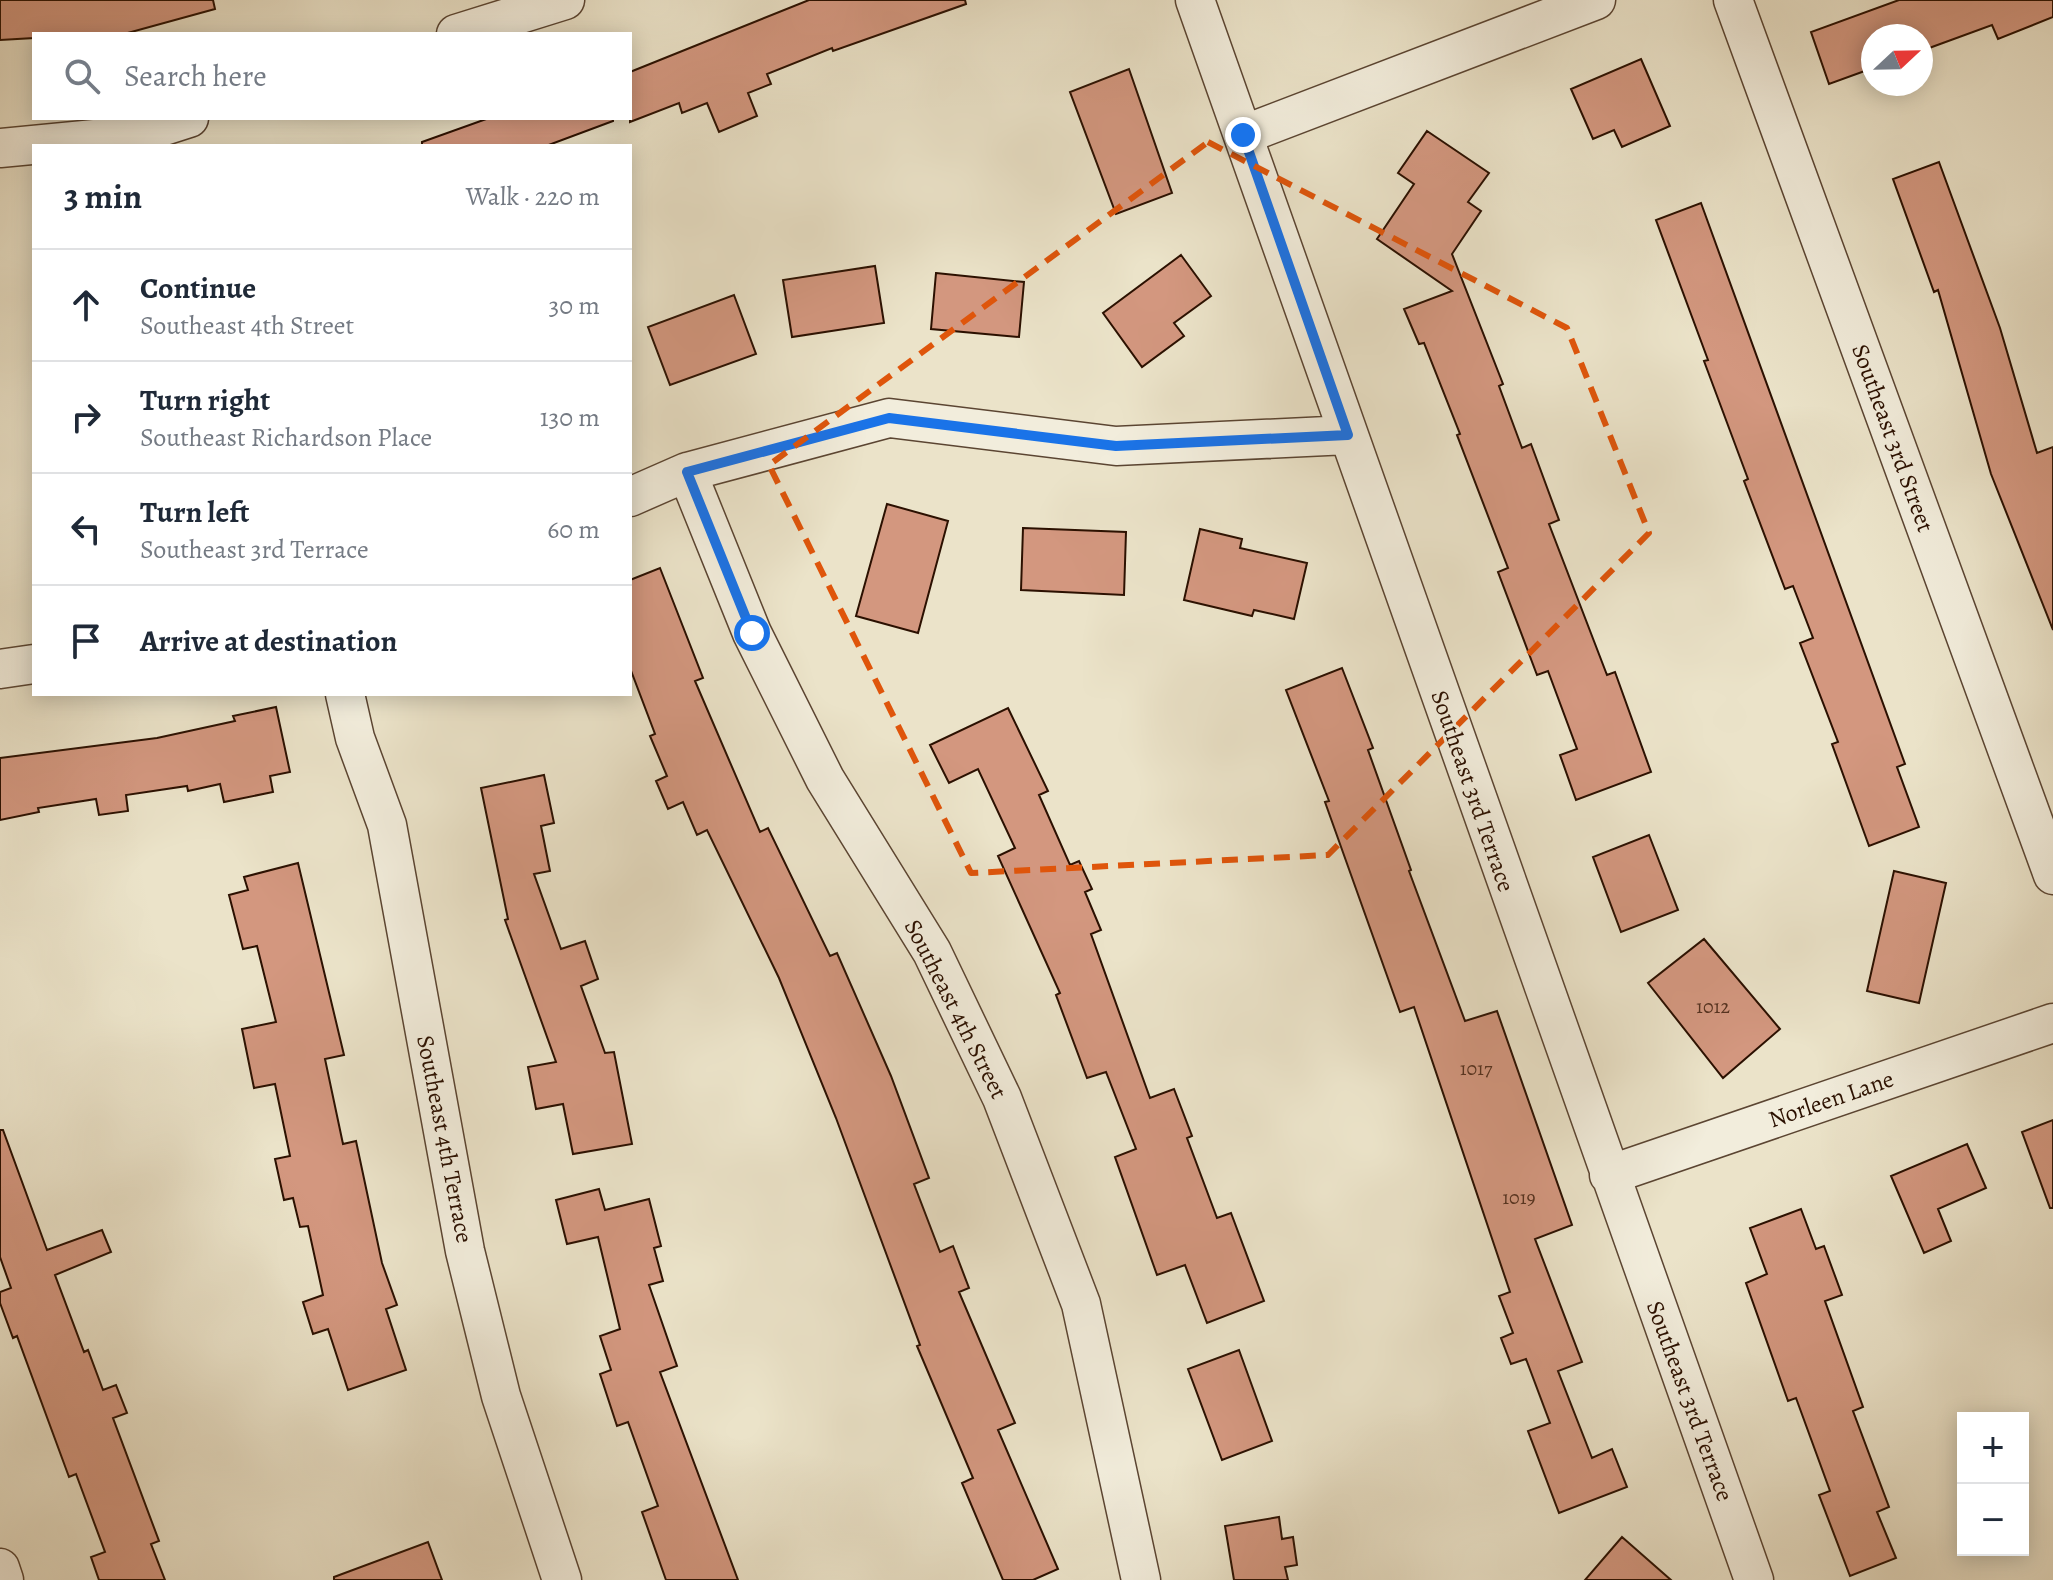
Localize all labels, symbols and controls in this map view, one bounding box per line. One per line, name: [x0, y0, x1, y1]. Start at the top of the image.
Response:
north arrow: [1861, 24, 1933, 96]
search box: [32, 32, 632, 120]
icon: search: [60, 54, 104, 98]
text: Search here: [124, 56, 267, 96]
route end: [1225, 117, 1261, 153]
text: 3 min: [64, 173, 142, 220]
text: Walk · 220 m: [466, 179, 600, 214]
text: Continue: [140, 268, 256, 308]
icon: ahead: [64, 283, 108, 327]
text: 30 m: [549, 288, 600, 323]
text: Southeast 4th Street: [140, 308, 354, 343]
street label: Southeast 3rd Street: [1844, 340, 1942, 536]
text: Turn right: [140, 380, 270, 420]
icon: right: [64, 395, 108, 439]
text: 130 m: [540, 400, 600, 435]
text: Southeast Richardson Place: [140, 420, 432, 455]
text: Turn left: [140, 492, 249, 532]
icon: left: [64, 507, 108, 551]
text: 60 m: [547, 512, 600, 547]
text: Southeast 3rd Terrace: [140, 532, 369, 567]
route start: [734, 615, 770, 651]
icon: arrive: [64, 619, 108, 663]
text: Arrive at destination: [140, 621, 397, 661]
street label: Southeast 3rd Terrace: [1424, 686, 1522, 896]
street label: Southeast 4th Street: [897, 914, 1015, 1104]
house number: 1012: [1696, 993, 1730, 1020]
street label: Southeast 4th Terrace: [409, 1032, 481, 1246]
house number: 1017: [1460, 1055, 1493, 1082]
street label: Norleen Lane: [1764, 1063, 1898, 1135]
house number: 1019: [1502, 1184, 1536, 1211]
street label: Southeast 3rd Terrace: [1639, 1296, 1741, 1506]
map controls: [1957, 1412, 2029, 1556]
button: +: [1957, 1412, 2029, 1484]
button: −: [1957, 1484, 2029, 1556]

